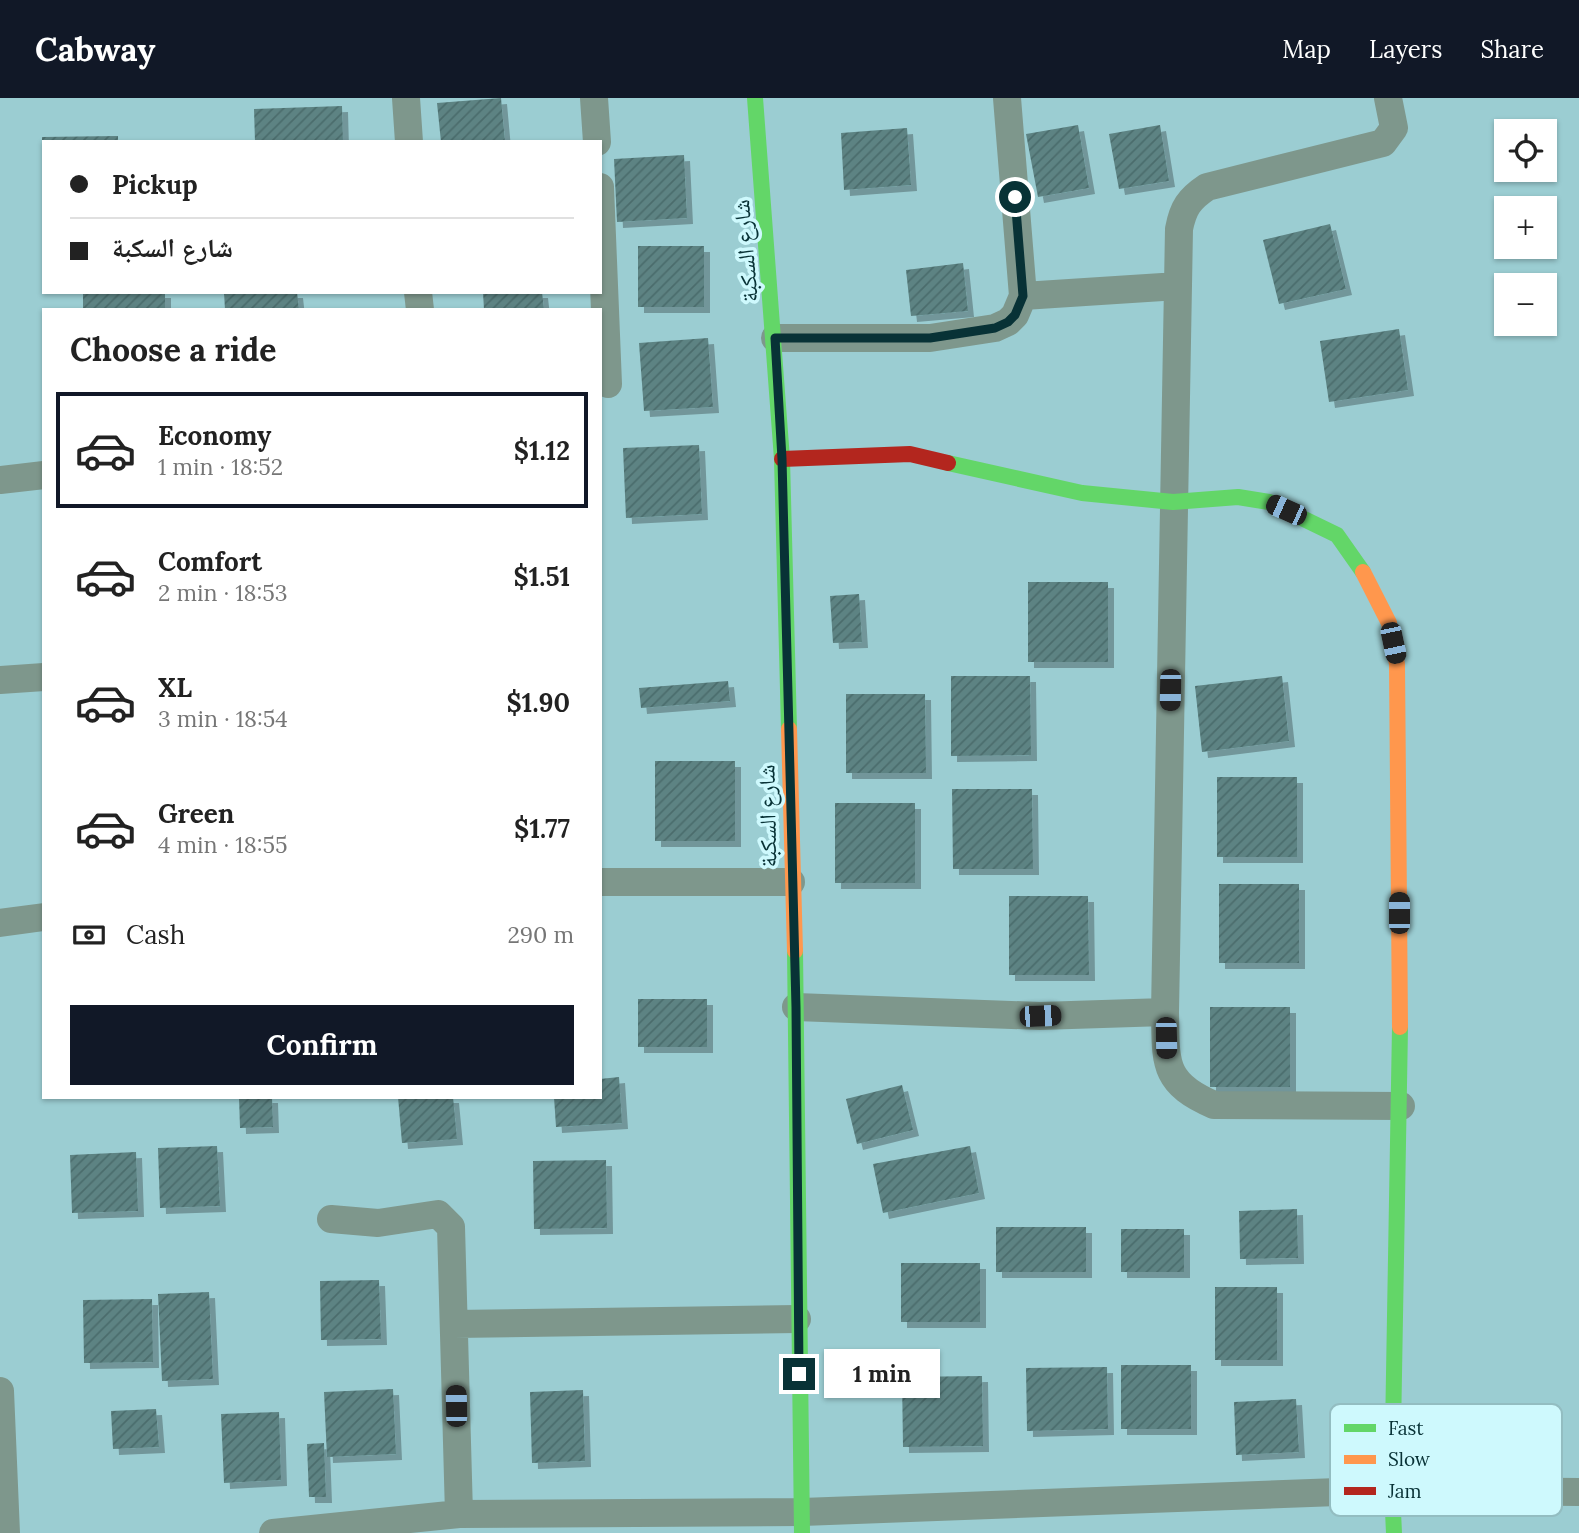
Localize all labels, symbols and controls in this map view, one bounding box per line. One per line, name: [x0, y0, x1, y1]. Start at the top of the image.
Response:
text: Cabway: [35, 28, 155, 70]
text: Map: [1282, 34, 1331, 65]
text: Layers: [1369, 34, 1442, 65]
text: Share: [1480, 34, 1544, 65]
map controls: [1494, 119, 1557, 336]
button: locate: [1494, 119, 1557, 182]
text: Pickup: [112, 168, 198, 201]
route start: [999, 181, 1031, 213]
button: +: [1494, 196, 1557, 259]
street label: شارع السكبة: [726, 198, 765, 304]
text: شارع السكبة: [112, 231, 233, 264]
button: −: [1494, 273, 1557, 336]
text: Choose a ride: [70, 329, 277, 370]
icon: car: [74, 419, 137, 482]
text: Economy: [158, 419, 271, 452]
text: $1.12: [514, 434, 570, 467]
text: 1 min · 18:52: [158, 452, 283, 481]
car: [1263, 492, 1310, 528]
icon: car: [74, 545, 137, 608]
text: Comfort: [158, 545, 262, 578]
text: $1.51: [514, 560, 570, 593]
text: 2 min · 18:53: [158, 578, 288, 607]
car: [1379, 620, 1408, 666]
car: [1160, 669, 1181, 711]
icon: car: [74, 671, 137, 734]
text: XL: [158, 671, 192, 704]
text: $1.90: [507, 686, 570, 719]
text: 3 min · 18:54: [158, 704, 288, 733]
street label: شارع السكبة: [752, 764, 783, 868]
icon: car: [74, 797, 137, 860]
text: Green: [158, 797, 234, 830]
text: $1.77: [514, 812, 570, 845]
text: 4 min · 18:55: [158, 830, 287, 859]
car: [1389, 892, 1410, 934]
icon: cash: [70, 916, 108, 954]
text: Cash: [126, 918, 185, 951]
text: 290 m: [507, 920, 574, 949]
button: Confirm: [70, 1005, 574, 1085]
car: [1019, 1005, 1062, 1027]
car: [1156, 1017, 1177, 1059]
callout: 1 min: [824, 1350, 939, 1398]
route end: [783, 1358, 815, 1390]
text: 1 min: [853, 1359, 911, 1388]
car: [446, 1385, 467, 1427]
legend: [1330, 1404, 1562, 1516]
text: Fast: [1388, 1416, 1424, 1440]
text: Slow: [1388, 1447, 1431, 1471]
text: Jam: [1387, 1479, 1422, 1503]

